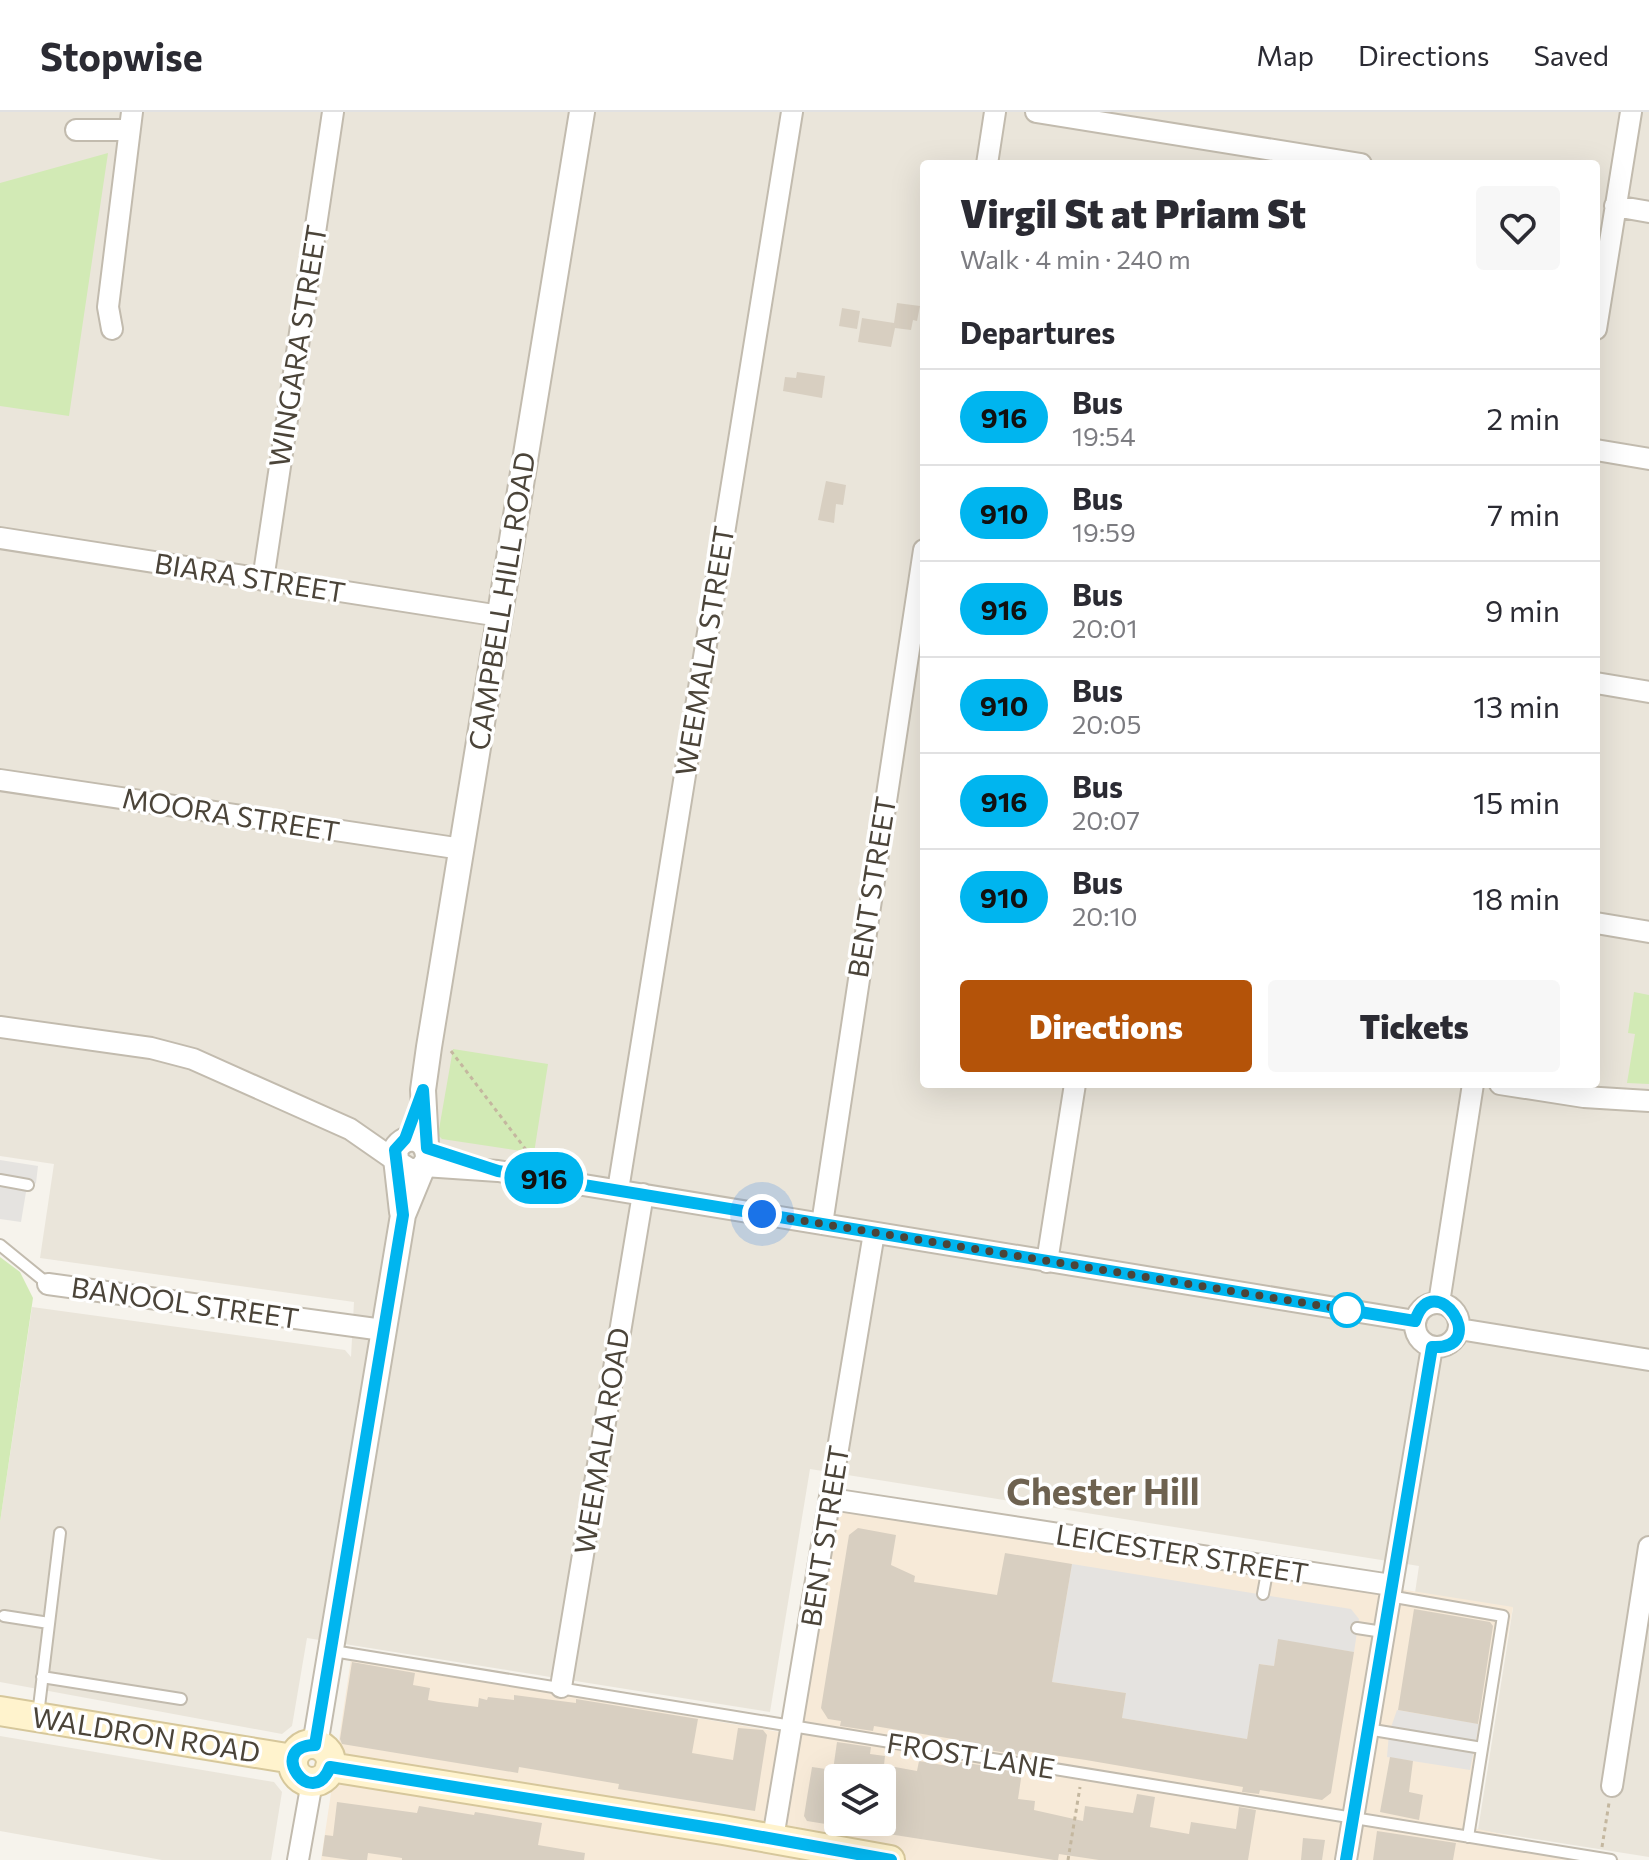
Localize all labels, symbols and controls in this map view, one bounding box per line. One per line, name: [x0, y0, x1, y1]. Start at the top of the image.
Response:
text: Stopwise: [40, 32, 203, 79]
text: Map: [1256, 38, 1314, 72]
text: Directions: [1358, 38, 1489, 72]
text: Saved: [1533, 38, 1609, 72]
button: heart: [1476, 186, 1560, 270]
text: Virgil St at Priam St: [960, 189, 1306, 236]
street label: WINGARA STREET: [261, 222, 333, 469]
text: Walk · 4 min · 240 m: [960, 243, 1191, 274]
text: Departures: [960, 313, 1115, 350]
text: Bus: [1072, 383, 1123, 420]
text: 2 min: [1487, 399, 1560, 436]
text: 916: [980, 400, 1028, 434]
text: 19:54: [1072, 420, 1136, 451]
street label: CAMPBELL HILL ROAD: [461, 449, 541, 752]
text: Bus: [1072, 479, 1123, 516]
text: 7 min: [1487, 495, 1560, 532]
text: 910: [980, 496, 1028, 530]
text: 19:59: [1072, 516, 1136, 547]
street label: WEEMALA STREET: [667, 523, 741, 778]
street label: BIARA STREET: [152, 545, 348, 609]
text: Bus: [1072, 575, 1123, 612]
text: 9 min: [1485, 591, 1560, 628]
text: 916: [980, 592, 1028, 626]
text: 20:01: [1072, 612, 1138, 643]
text: Bus: [1072, 671, 1123, 708]
text: 13 min: [1473, 687, 1560, 724]
text: 910: [980, 688, 1028, 722]
text: 20:05: [1072, 708, 1141, 739]
text: Bus: [1072, 767, 1123, 804]
street label: MOORA STREET: [120, 780, 342, 848]
text: 15 min: [1473, 783, 1560, 820]
text: 916: [980, 784, 1028, 818]
street label: BENT STREET: [840, 794, 902, 980]
text: 20:07: [1072, 804, 1140, 835]
text: Bus: [1072, 863, 1123, 900]
text: 18 min: [1472, 879, 1560, 916]
text: 910: [980, 880, 1028, 914]
text: 20:10: [1072, 900, 1138, 931]
button: Directions: [960, 980, 1252, 1072]
button: Tickets: [1268, 980, 1560, 1072]
line badge: 916: [498, 1152, 590, 1204]
text: 916: [520, 1161, 568, 1195]
your location: [742, 1194, 782, 1234]
street label: BANOOL STREET: [69, 1269, 301, 1335]
unlabelled marker: [1330, 1293, 1364, 1327]
street label: WEEMALA ROAD: [566, 1325, 636, 1557]
street label: BENT STREET: [793, 1443, 855, 1629]
district label: Chester Hill: [1006, 1468, 1200, 1512]
street label: LEICESTER STREET: [1054, 1516, 1311, 1590]
street label: WALDRON ROAD: [30, 1699, 263, 1769]
street label: FROST LANE: [885, 1725, 1058, 1785]
map controls: [824, 1764, 896, 1836]
button: layers: [824, 1764, 896, 1836]

